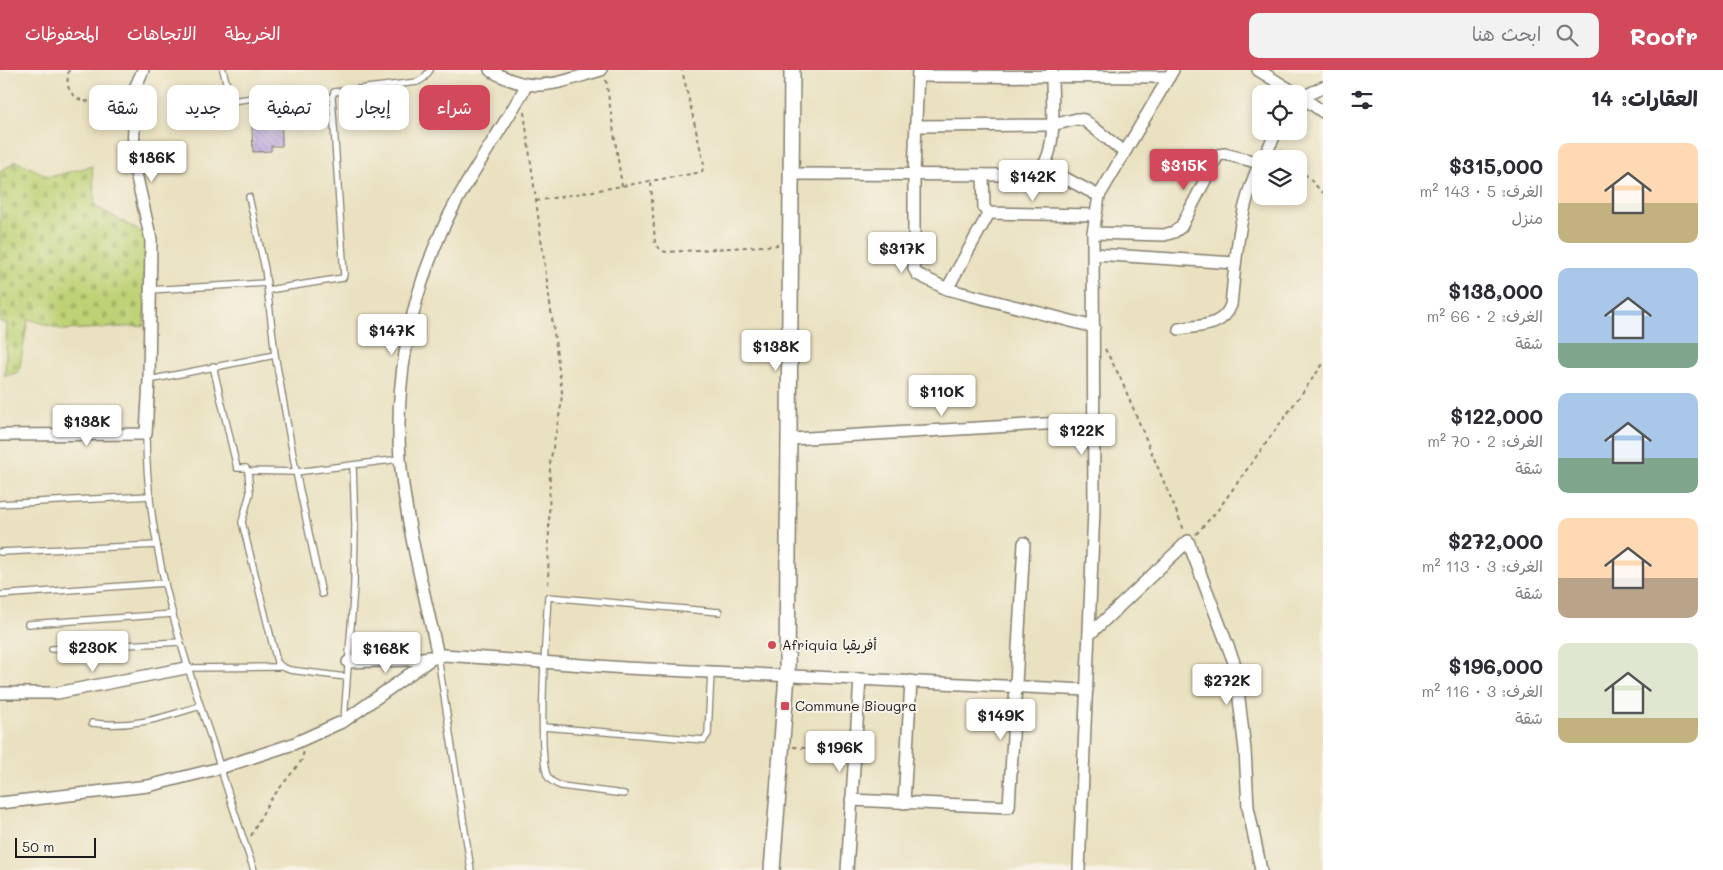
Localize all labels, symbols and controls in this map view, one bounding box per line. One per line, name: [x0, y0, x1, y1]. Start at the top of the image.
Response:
search box: [1249, 13, 1599, 58]
text: Roofr: [1629, 20, 1698, 51]
text: المحفوظات: [25, 21, 99, 45]
text: الاتجاهات: [127, 21, 197, 45]
text: الخريطة: [225, 21, 281, 45]
text: ابحث هنا: [1472, 21, 1541, 46]
icon: search: [1553, 21, 1581, 49]
text: العقارات: 14: [1591, 84, 1698, 111]
chip: شقة: [89, 85, 157, 130]
chip: جديد: [167, 85, 239, 130]
chip: تصفية: [249, 85, 329, 130]
chip: إيجار: [339, 85, 409, 130]
chip: شراء: [419, 85, 490, 130]
map controls: [1252, 85, 1307, 205]
button: locate: [1252, 85, 1307, 140]
icon: filters: [1348, 86, 1376, 114]
pin: $186K: [117, 140, 187, 183]
text: $186K: [128, 146, 176, 167]
pin: $315K: [1149, 148, 1219, 191]
button: layers: [1252, 150, 1307, 205]
text: $315,000: [1449, 152, 1543, 179]
text: $315K: [1161, 154, 1207, 175]
pin: $142K: [998, 160, 1068, 202]
icon: home: [1598, 163, 1658, 223]
text: $142K: [1010, 165, 1056, 186]
text: الغرف: 5 · 143 m²: [1420, 180, 1543, 201]
text: منزل: [1511, 207, 1543, 228]
pin: $317K: [867, 232, 937, 274]
text: $317K: [879, 237, 925, 258]
text: $138,000: [1448, 277, 1543, 304]
icon: home: [1598, 288, 1658, 348]
text: الغرف: 2 · 66 m²: [1427, 305, 1543, 326]
pin: $147K: [357, 314, 427, 356]
text: $147K: [369, 319, 415, 340]
pin: $138K: [741, 330, 811, 372]
text: شقة: [1515, 332, 1543, 353]
text: $138K: [752, 335, 800, 356]
pin: $110K: [907, 374, 977, 417]
text: $110K: [920, 380, 964, 401]
text: $122,000: [1450, 402, 1543, 429]
pin: $138K: [52, 404, 122, 447]
text: $138K: [63, 410, 111, 431]
icon: home: [1598, 413, 1658, 473]
pin: $122K: [1047, 414, 1117, 456]
text: $122K: [1059, 419, 1105, 440]
text: الغرف: 2 · 70 m²: [1427, 430, 1543, 451]
text: شقة: [1515, 457, 1543, 478]
text: $272,000: [1448, 527, 1543, 554]
icon: home: [1598, 538, 1658, 598]
text: الغرف: 3 · 113 m²: [1422, 555, 1543, 576]
text: شقة: [1515, 582, 1543, 603]
pin: $230K: [58, 630, 128, 673]
pin: $168K: [351, 632, 421, 674]
place label: Afriquia أفريقيا: [782, 635, 877, 654]
text: $230K: [68, 636, 118, 657]
text: $168K: [362, 637, 410, 658]
marker: Afriquia أفريقيا: [766, 639, 778, 651]
text: $196,000: [1448, 652, 1543, 679]
icon: home: [1598, 663, 1658, 723]
pin: $272K: [1192, 664, 1262, 706]
text: $272K: [1203, 669, 1251, 690]
text: الغرف: 3 · 116 m²: [1422, 680, 1543, 701]
place label: Commune Biougra: [795, 696, 917, 715]
pin: $149K: [966, 698, 1036, 741]
marker: Commune Biougra: [779, 700, 791, 712]
text: $149K: [977, 704, 1025, 725]
text: شقة: [1515, 707, 1543, 728]
pin: $196K: [805, 730, 875, 773]
text: $196K: [817, 736, 863, 757]
scale bar: [15, 835, 96, 858]
text: 50 m: [22, 837, 54, 856]

